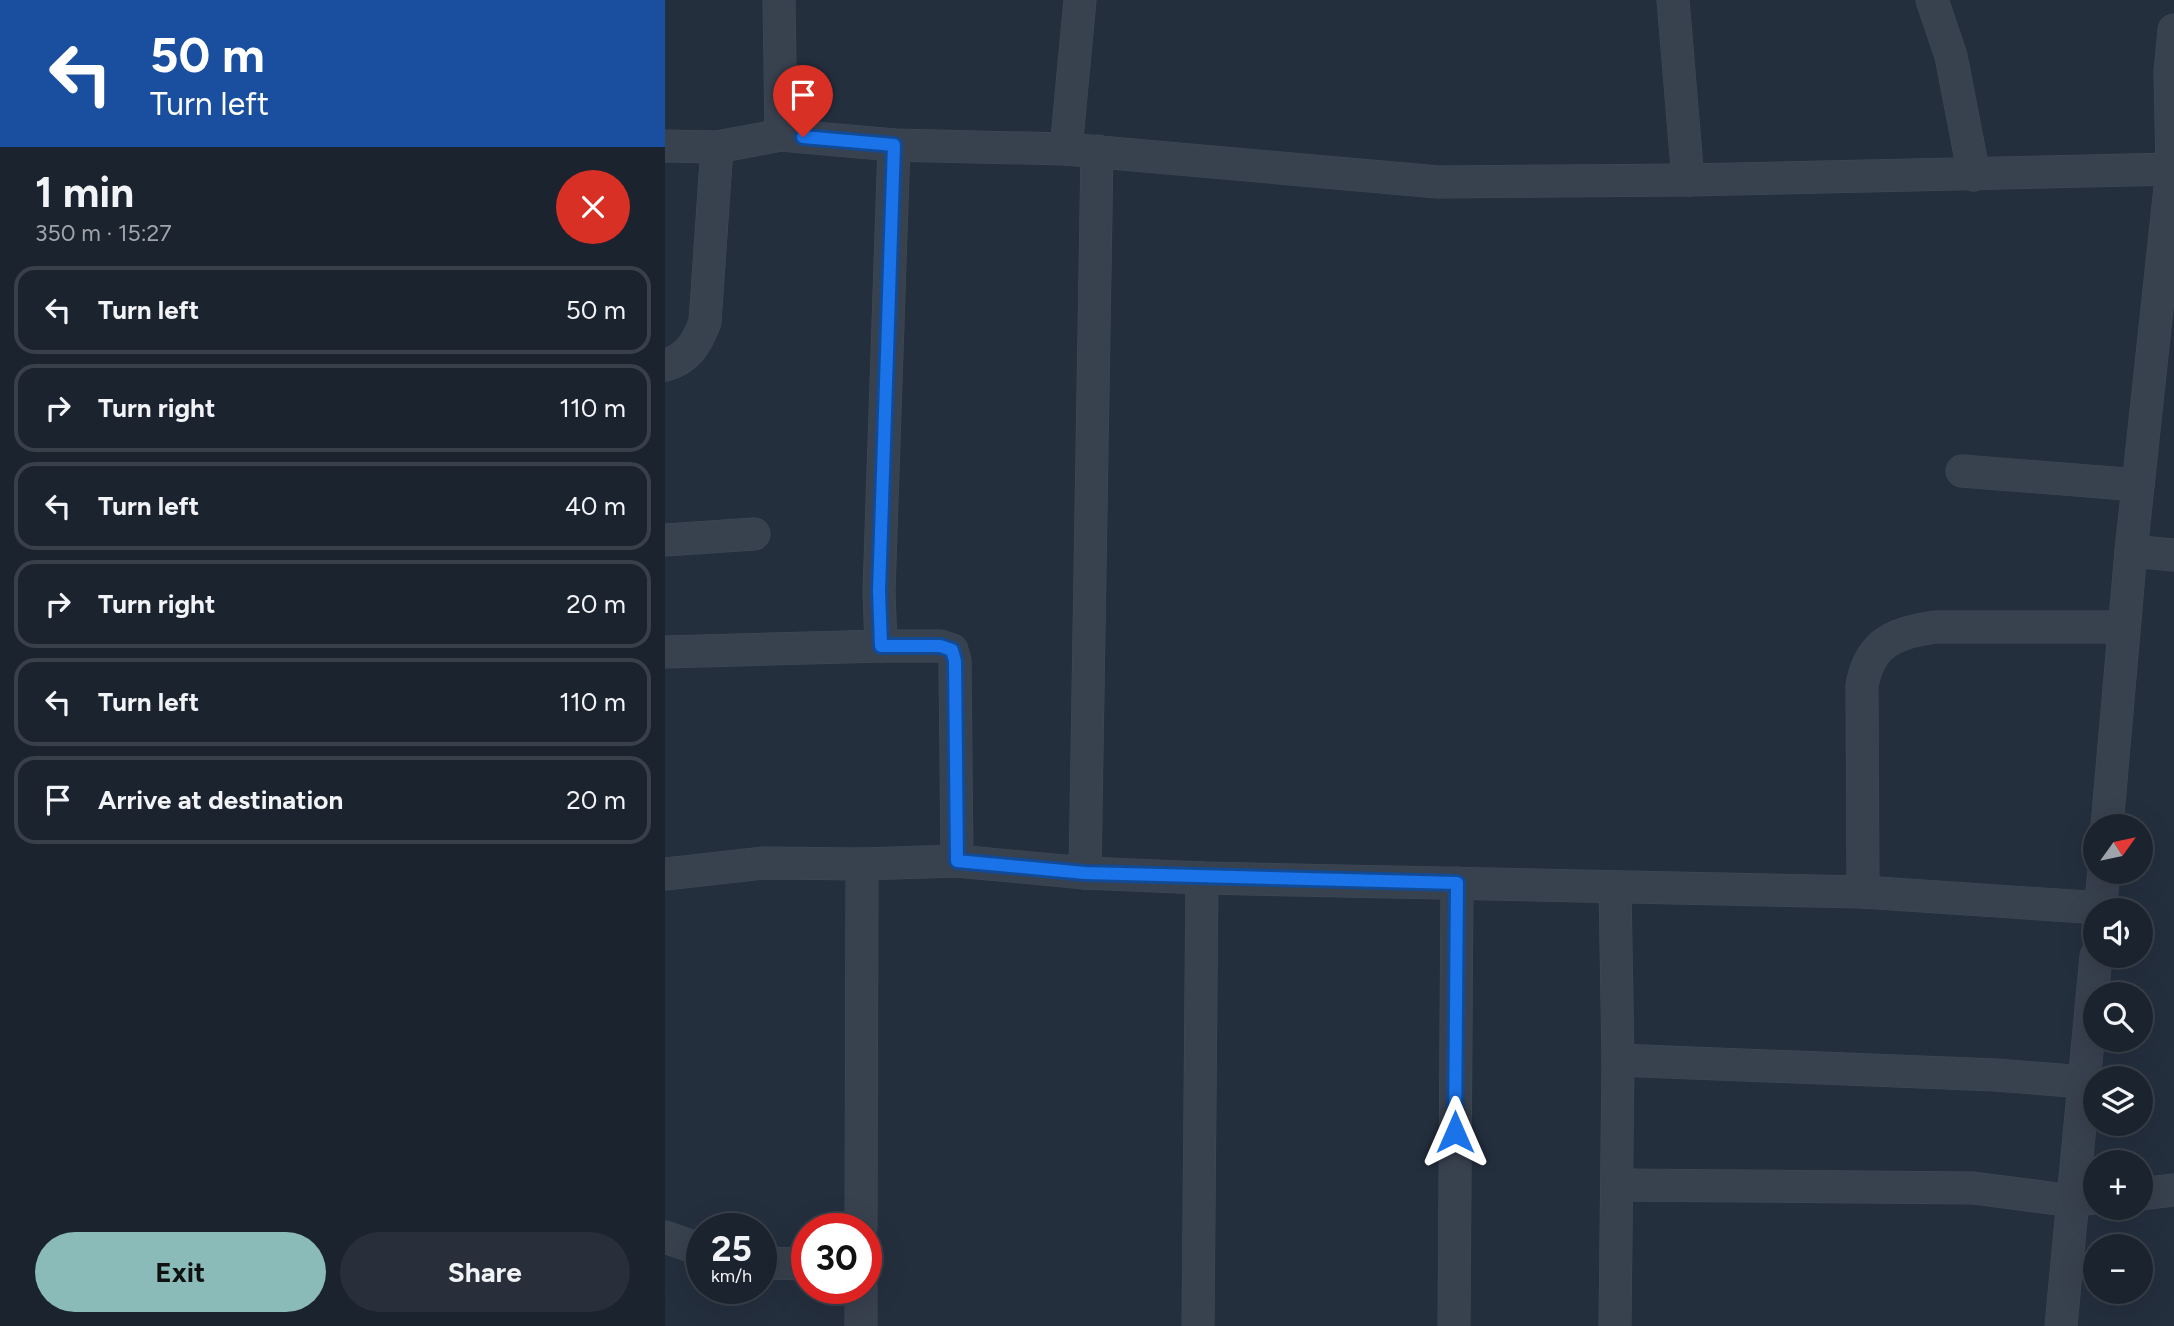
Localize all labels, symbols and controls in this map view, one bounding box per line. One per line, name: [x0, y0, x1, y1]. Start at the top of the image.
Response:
text: 50 m: [150, 25, 265, 84]
icon: left: [35, 28, 126, 119]
pin: [773, 65, 833, 137]
icon: arrive: [784, 76, 822, 114]
text: Turn left: [150, 85, 269, 123]
text: 1 min: [35, 167, 134, 218]
button: close: [556, 170, 630, 244]
text: 350 m · 15:27: [35, 219, 172, 247]
icon: left: [39, 291, 77, 329]
text: Turn left: [98, 294, 199, 326]
text: 50 m: [566, 294, 626, 326]
icon: right: [39, 389, 77, 427]
text: Turn right: [98, 392, 215, 424]
text: 110 m: [559, 392, 626, 424]
icon: left: [39, 487, 77, 525]
text: Turn left: [98, 490, 199, 522]
text: 40 m: [565, 490, 626, 522]
icon: right: [39, 585, 77, 623]
text: Turn right: [98, 588, 215, 620]
text: 20 m: [566, 588, 626, 620]
icon: left: [39, 683, 77, 721]
text: Turn left: [98, 686, 199, 718]
text: 110 m: [559, 686, 626, 718]
icon: arrive: [39, 781, 77, 819]
text: Arrive at destination: [98, 784, 343, 816]
text: 20 m: [566, 784, 626, 816]
north arrow: [2083, 814, 2153, 884]
map controls: [2083, 814, 2153, 1304]
button: sound: [2083, 898, 2153, 968]
button: search: [2083, 982, 2153, 1052]
button: layers: [2083, 1066, 2153, 1136]
position arrow: [1418, 1095, 1492, 1169]
button: +: [2083, 1150, 2153, 1220]
speed limit sign: 30: [791, 1213, 882, 1304]
text: 25: [711, 1228, 752, 1270]
button: Exit: [35, 1232, 326, 1312]
button: Share: [340, 1232, 630, 1312]
button: −: [2083, 1234, 2153, 1304]
text: km/h: [711, 1265, 752, 1287]

